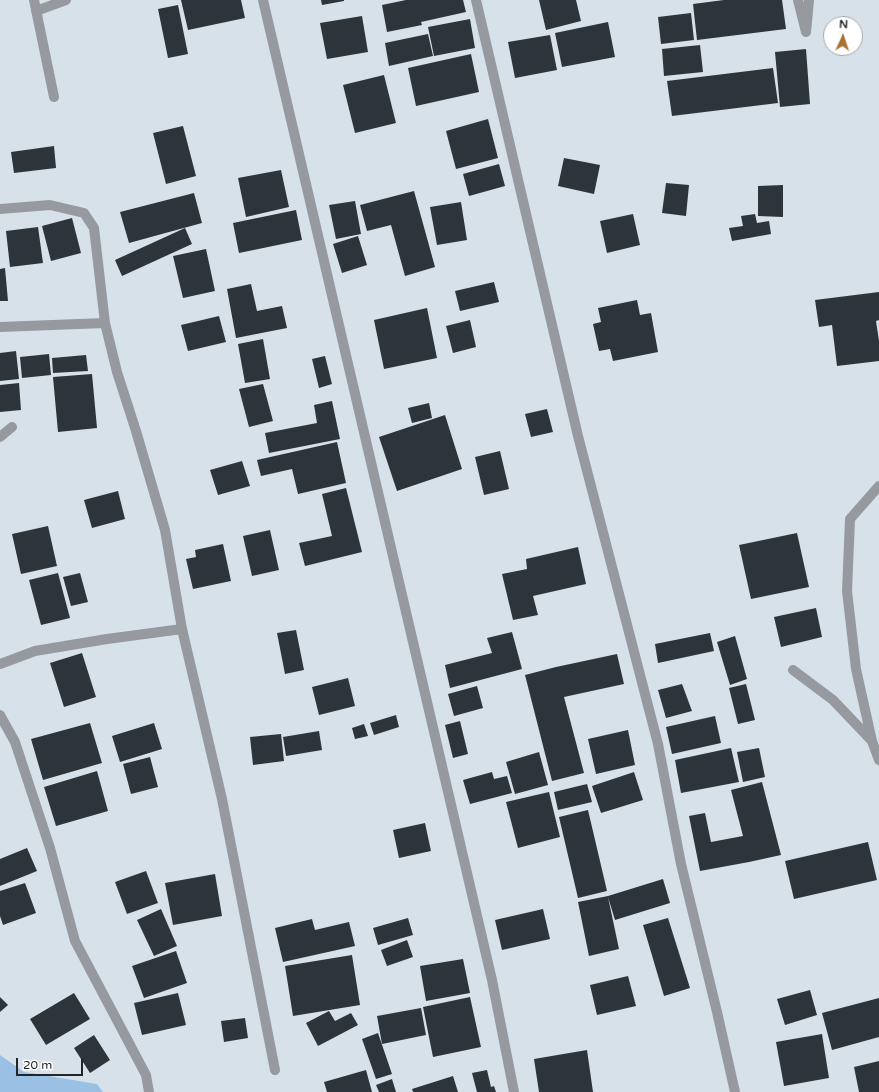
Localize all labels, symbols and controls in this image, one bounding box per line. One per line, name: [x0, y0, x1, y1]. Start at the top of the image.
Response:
north arrow: [823, 16, 863, 56]
text: N: [839, 18, 848, 31]
scale bar: [18, 1050, 85, 1076]
text: 20 m: [23, 1058, 52, 1072]

